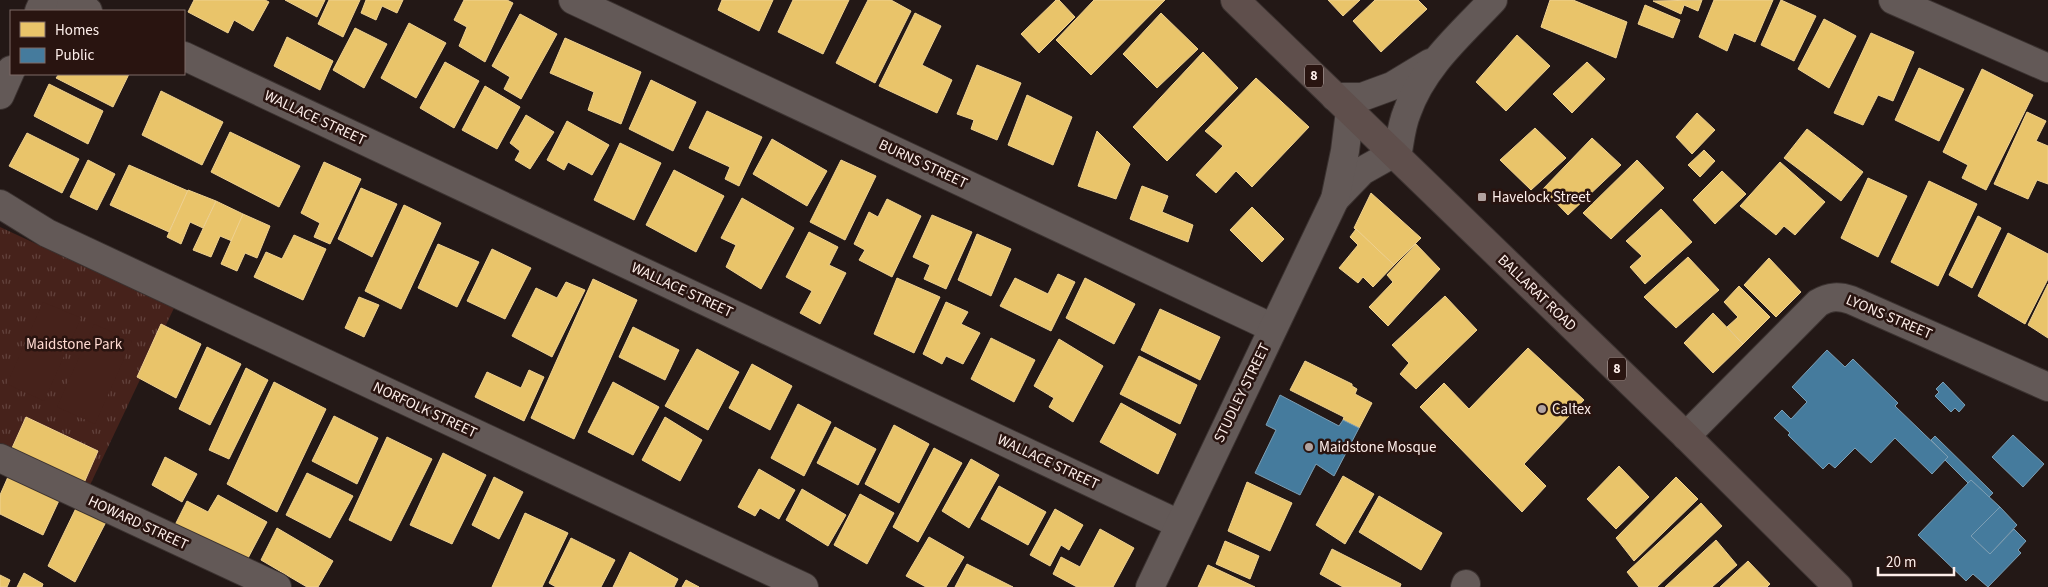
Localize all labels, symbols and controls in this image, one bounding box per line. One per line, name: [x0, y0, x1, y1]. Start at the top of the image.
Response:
legend: [10, 10, 185, 75]
text: Homes: [55, 20, 99, 41]
text: Public: [55, 45, 94, 66]
road number: 8: [1305, 64, 1323, 88]
street label: WALLACE STREET: [261, 85, 369, 151]
street label: BURNS STREET: [875, 134, 971, 194]
place label: Havelock Street: [1492, 187, 1591, 208]
marker: Havelock Street: [1476, 191, 1488, 203]
street label: BALLARAT ROAD: [1493, 250, 1581, 336]
street label: WALLACE STREET: [628, 257, 736, 323]
street label: LYONS STREET: [1843, 289, 1935, 345]
park label: Maidstone Park: [26, 334, 123, 355]
street label: STUDLEY STREET: [1209, 340, 1275, 446]
road number: 8: [1608, 358, 1626, 380]
street label: NORFOLK STREET: [370, 377, 480, 443]
place label: Caltex: [1552, 399, 1591, 420]
marker: Caltex: [1536, 403, 1548, 415]
street label: WALLACE STREET: [994, 429, 1102, 495]
place label: Maidstone Mosque: [1319, 437, 1436, 458]
marker: Maidstone Mosque: [1303, 441, 1315, 453]
street label: HOWARD STREET: [84, 491, 192, 555]
scale bar: [1878, 544, 1954, 576]
text: 20 m: [1886, 552, 1916, 573]

